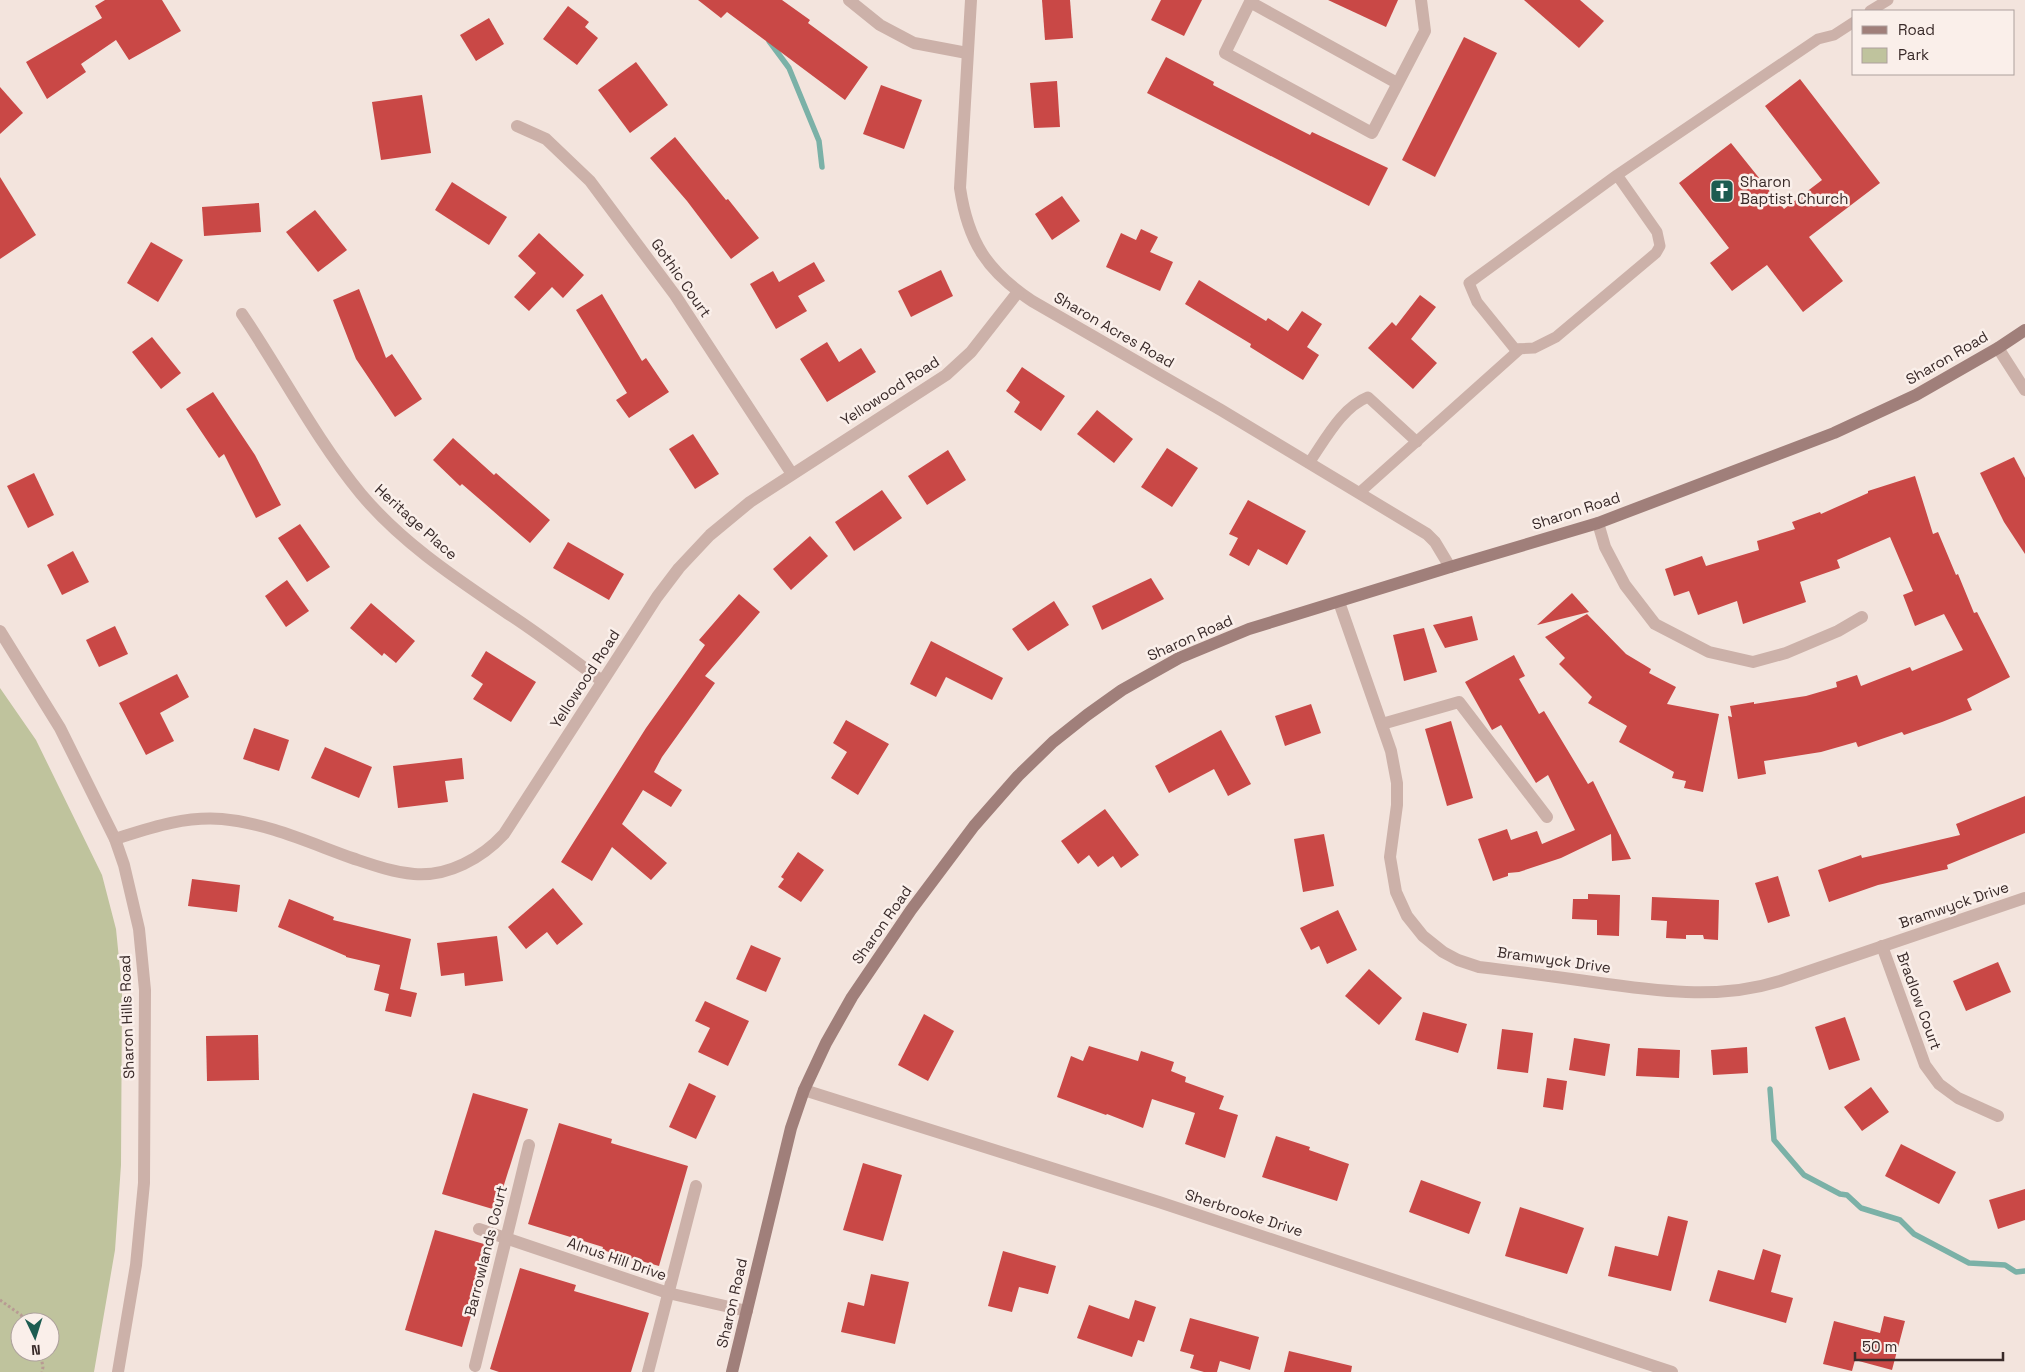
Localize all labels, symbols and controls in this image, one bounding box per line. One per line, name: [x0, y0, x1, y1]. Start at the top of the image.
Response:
legend: [1852, 10, 2015, 75]
text: Road: [1898, 20, 1935, 39]
text: Park: [1898, 45, 1929, 64]
place label: Sharon Baptist Church: [1740, 172, 1848, 208]
church icon: Sharon Baptist Church: [1709, 178, 1735, 204]
street label: Gothic Court: [647, 235, 716, 321]
street label: Sharon Acres Road: [1051, 287, 1178, 372]
street label: Sharon Road: [1902, 326, 1991, 389]
street label: Yellowood Road: [837, 352, 943, 430]
street label: Heritage Place: [371, 480, 462, 564]
street label: Sharon Road: [1529, 487, 1622, 534]
street label: Sharon Road: [1144, 610, 1235, 665]
street label: Yellowood Road: [546, 626, 624, 732]
street label: Bramwyck Drive: [1896, 877, 2011, 932]
street label: Sharon Road: [848, 882, 916, 968]
street label: Bramwyck Drive: [1496, 942, 1612, 977]
street label: Bradlow Court: [1893, 949, 1946, 1052]
street label: Sharon Hills Road: [115, 955, 138, 1079]
street label: Barrowlands Court: [460, 1183, 511, 1318]
street label: Sherbrooke Drive: [1183, 1185, 1306, 1241]
street label: Alnus Hill Drive: [565, 1233, 669, 1284]
street label: Sharon Road: [712, 1256, 751, 1350]
north arrow: [10, 1312, 60, 1362]
scale bar: [1855, 1330, 2002, 1362]
text: 50 m: [1862, 1337, 1897, 1356]
text: N: [31, 1341, 41, 1359]

